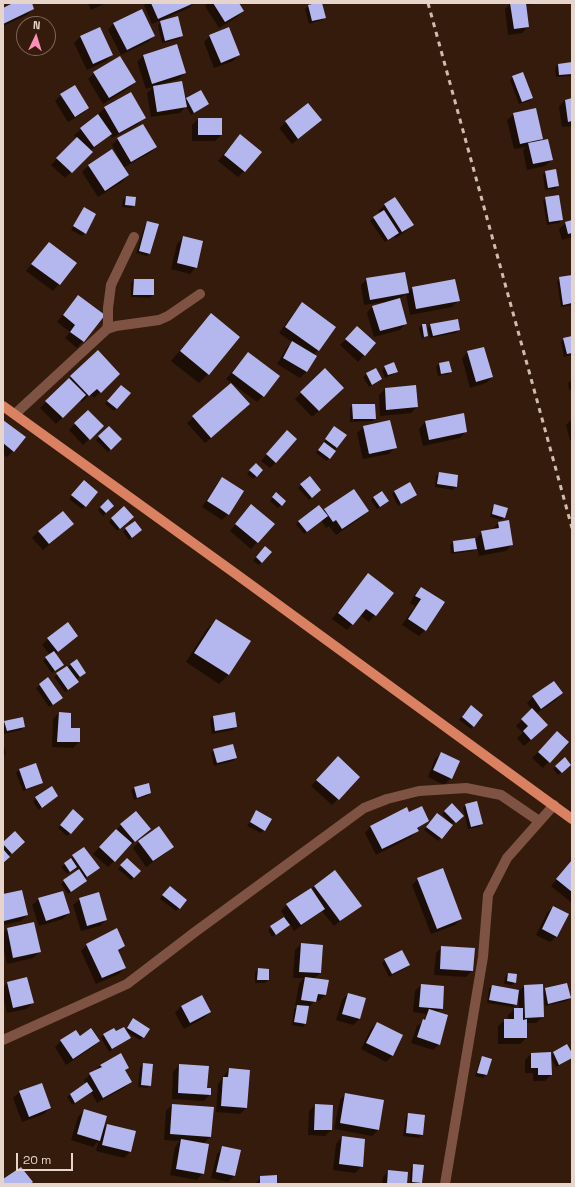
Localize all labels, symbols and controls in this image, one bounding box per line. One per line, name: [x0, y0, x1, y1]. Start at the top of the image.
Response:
north arrow: [16, 16, 56, 56]
text: N: [33, 18, 41, 32]
scale bar: [18, 1145, 75, 1171]
text: 20 m: [23, 1152, 51, 1168]

